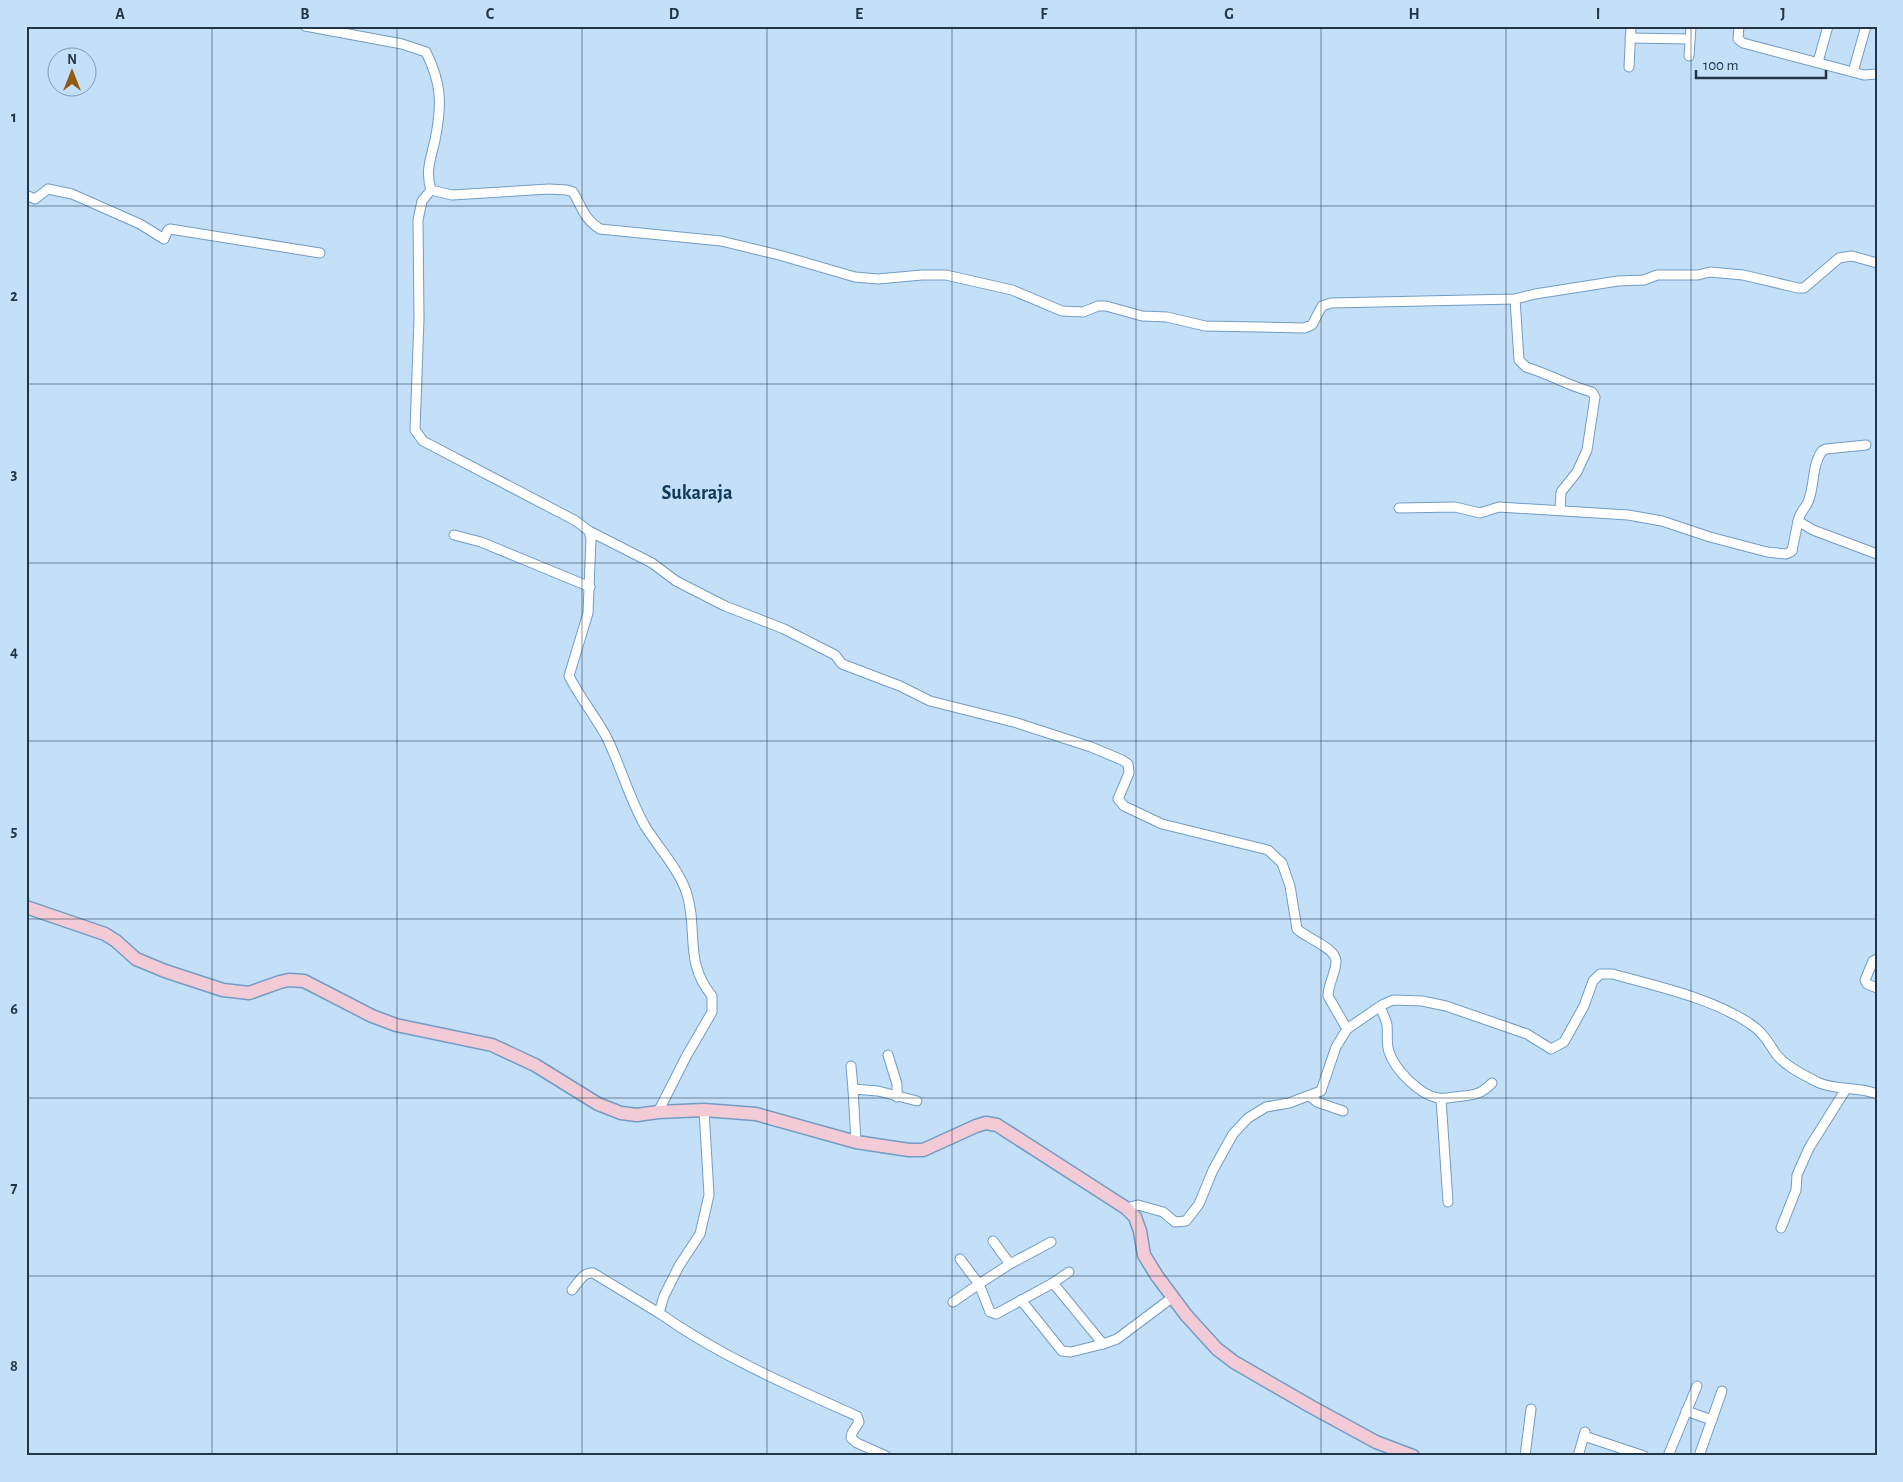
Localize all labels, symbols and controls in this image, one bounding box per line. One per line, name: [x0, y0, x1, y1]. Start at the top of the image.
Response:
text: A: [115, 6, 125, 22]
text: B: [300, 6, 310, 22]
text: C: [486, 6, 495, 22]
text: D: [669, 6, 680, 22]
text: E: [855, 6, 863, 22]
text: F: [1040, 6, 1048, 22]
text: G: [1224, 6, 1234, 22]
text: H: [1408, 6, 1420, 22]
text: I: [1596, 6, 1600, 22]
text: J: [1780, 6, 1786, 22]
north arrow: [48, 48, 98, 98]
scale bar: [1696, 48, 1826, 80]
text: N: [67, 53, 77, 67]
text: 100 m: [1703, 58, 1738, 73]
text: 1: [11, 109, 17, 125]
text: 2: [10, 288, 18, 304]
text: 3: [11, 466, 18, 482]
district label: Sukaraja: [661, 483, 733, 503]
text: 4: [10, 644, 18, 660]
text: 5: [11, 823, 18, 839]
text: 6: [10, 1001, 18, 1017]
text: 7: [11, 1180, 18, 1196]
text: 8: [10, 1358, 18, 1374]

